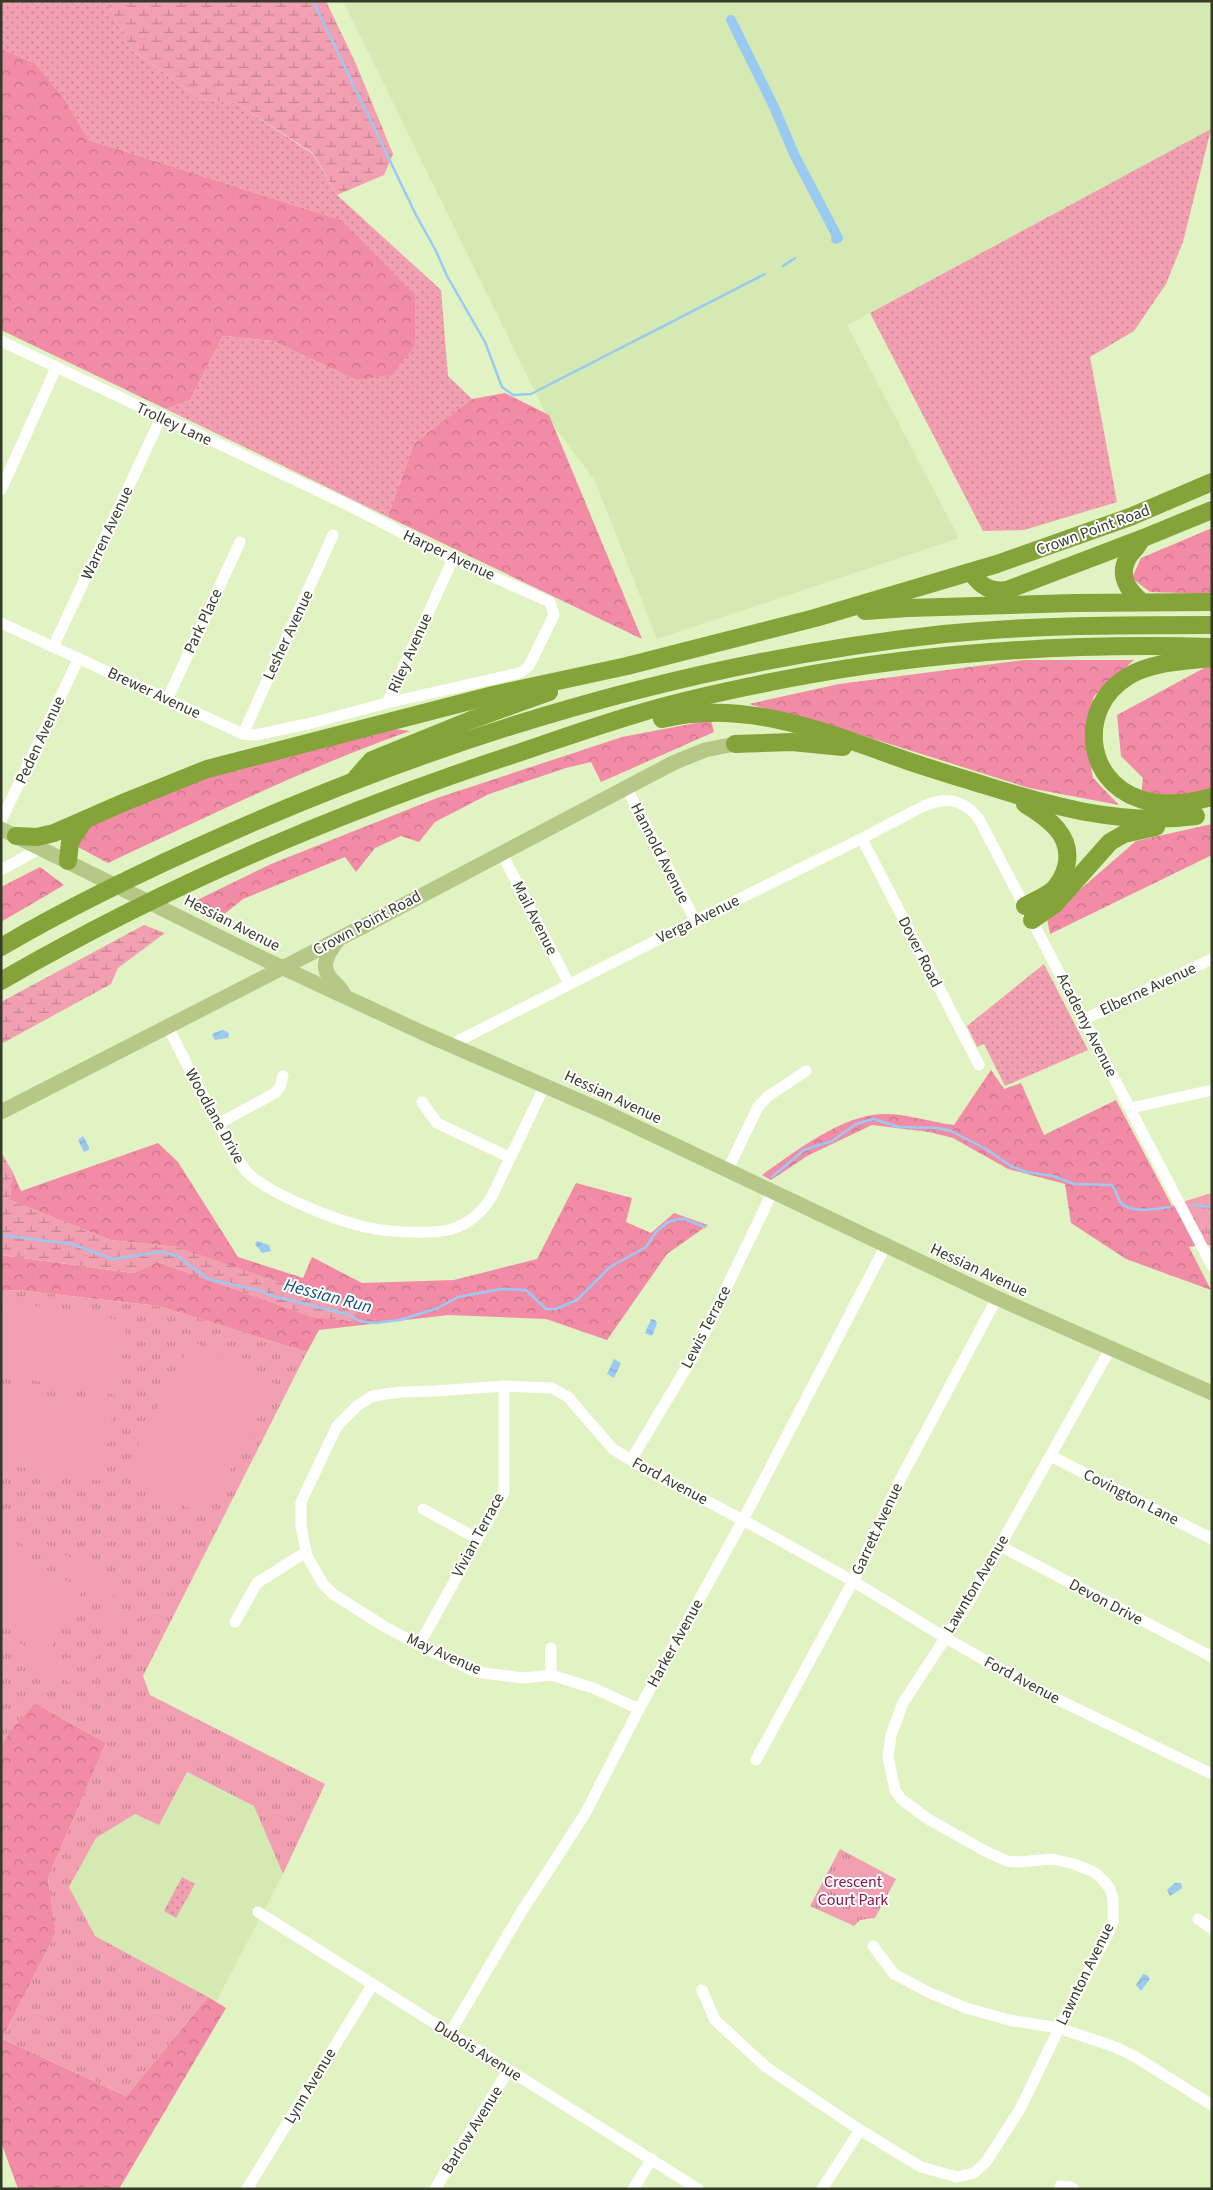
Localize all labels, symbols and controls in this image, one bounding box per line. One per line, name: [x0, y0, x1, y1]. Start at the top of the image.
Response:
street label: Trolley Lane: [133, 397, 216, 451]
street label: Warren Avenue: [76, 483, 138, 583]
street label: Crown Point Road: [1033, 499, 1153, 561]
street label: Harper Avenue: [400, 524, 499, 586]
street label: Park Place: [178, 585, 228, 657]
street label: Lesher Avenue: [258, 586, 318, 684]
street label: Riley Avenue: [383, 610, 437, 696]
street label: Brewer Avenue: [104, 662, 204, 724]
street label: Peden Avenue: [10, 692, 70, 788]
street label: Hannold Avenue: [625, 799, 695, 907]
street label: Mail Avenue: [507, 877, 563, 959]
street label: Crown Point Road: [309, 885, 425, 961]
street label: Hessian Avenue: [180, 889, 284, 957]
street label: Verga Avenue: [653, 889, 743, 949]
street label: Dover Road: [893, 913, 947, 991]
street label: Elberne Avenue: [1096, 957, 1200, 1021]
street label: Academy Avenue: [1051, 969, 1123, 1081]
street label: Woodlane Drive: [180, 1065, 250, 1168]
street label: Hessian Avenue: [561, 1065, 665, 1129]
street label: Hessian Avenue: [927, 1238, 1031, 1302]
water label: Hessian Run: [281, 1272, 375, 1320]
street label: Lewis Terrace: [676, 1282, 736, 1372]
street label: Ford Avenue: [628, 1452, 712, 1510]
street label: Covington Lane: [1080, 1464, 1183, 1531]
street label: Garrett Avenue: [846, 1479, 908, 1579]
street label: Vivian Terrace: [447, 1489, 510, 1581]
street label: Lawnton Avenue: [938, 1531, 1014, 1637]
street label: Devon Drive: [1065, 1573, 1147, 1631]
street label: Harker Avenue: [642, 1595, 708, 1691]
street label: May Avenue: [403, 1628, 485, 1680]
street label: Ford Avenue: [980, 1651, 1064, 1709]
park label: Crescent Court Park: [818, 1871, 888, 1911]
street label: Lawnton Avenue: [1051, 1919, 1119, 2029]
street label: Dubois Avenue: [430, 2015, 526, 2087]
street label: Lynn Avenue: [279, 2044, 341, 2128]
street label: Barlow Avenue: [436, 2082, 508, 2178]

